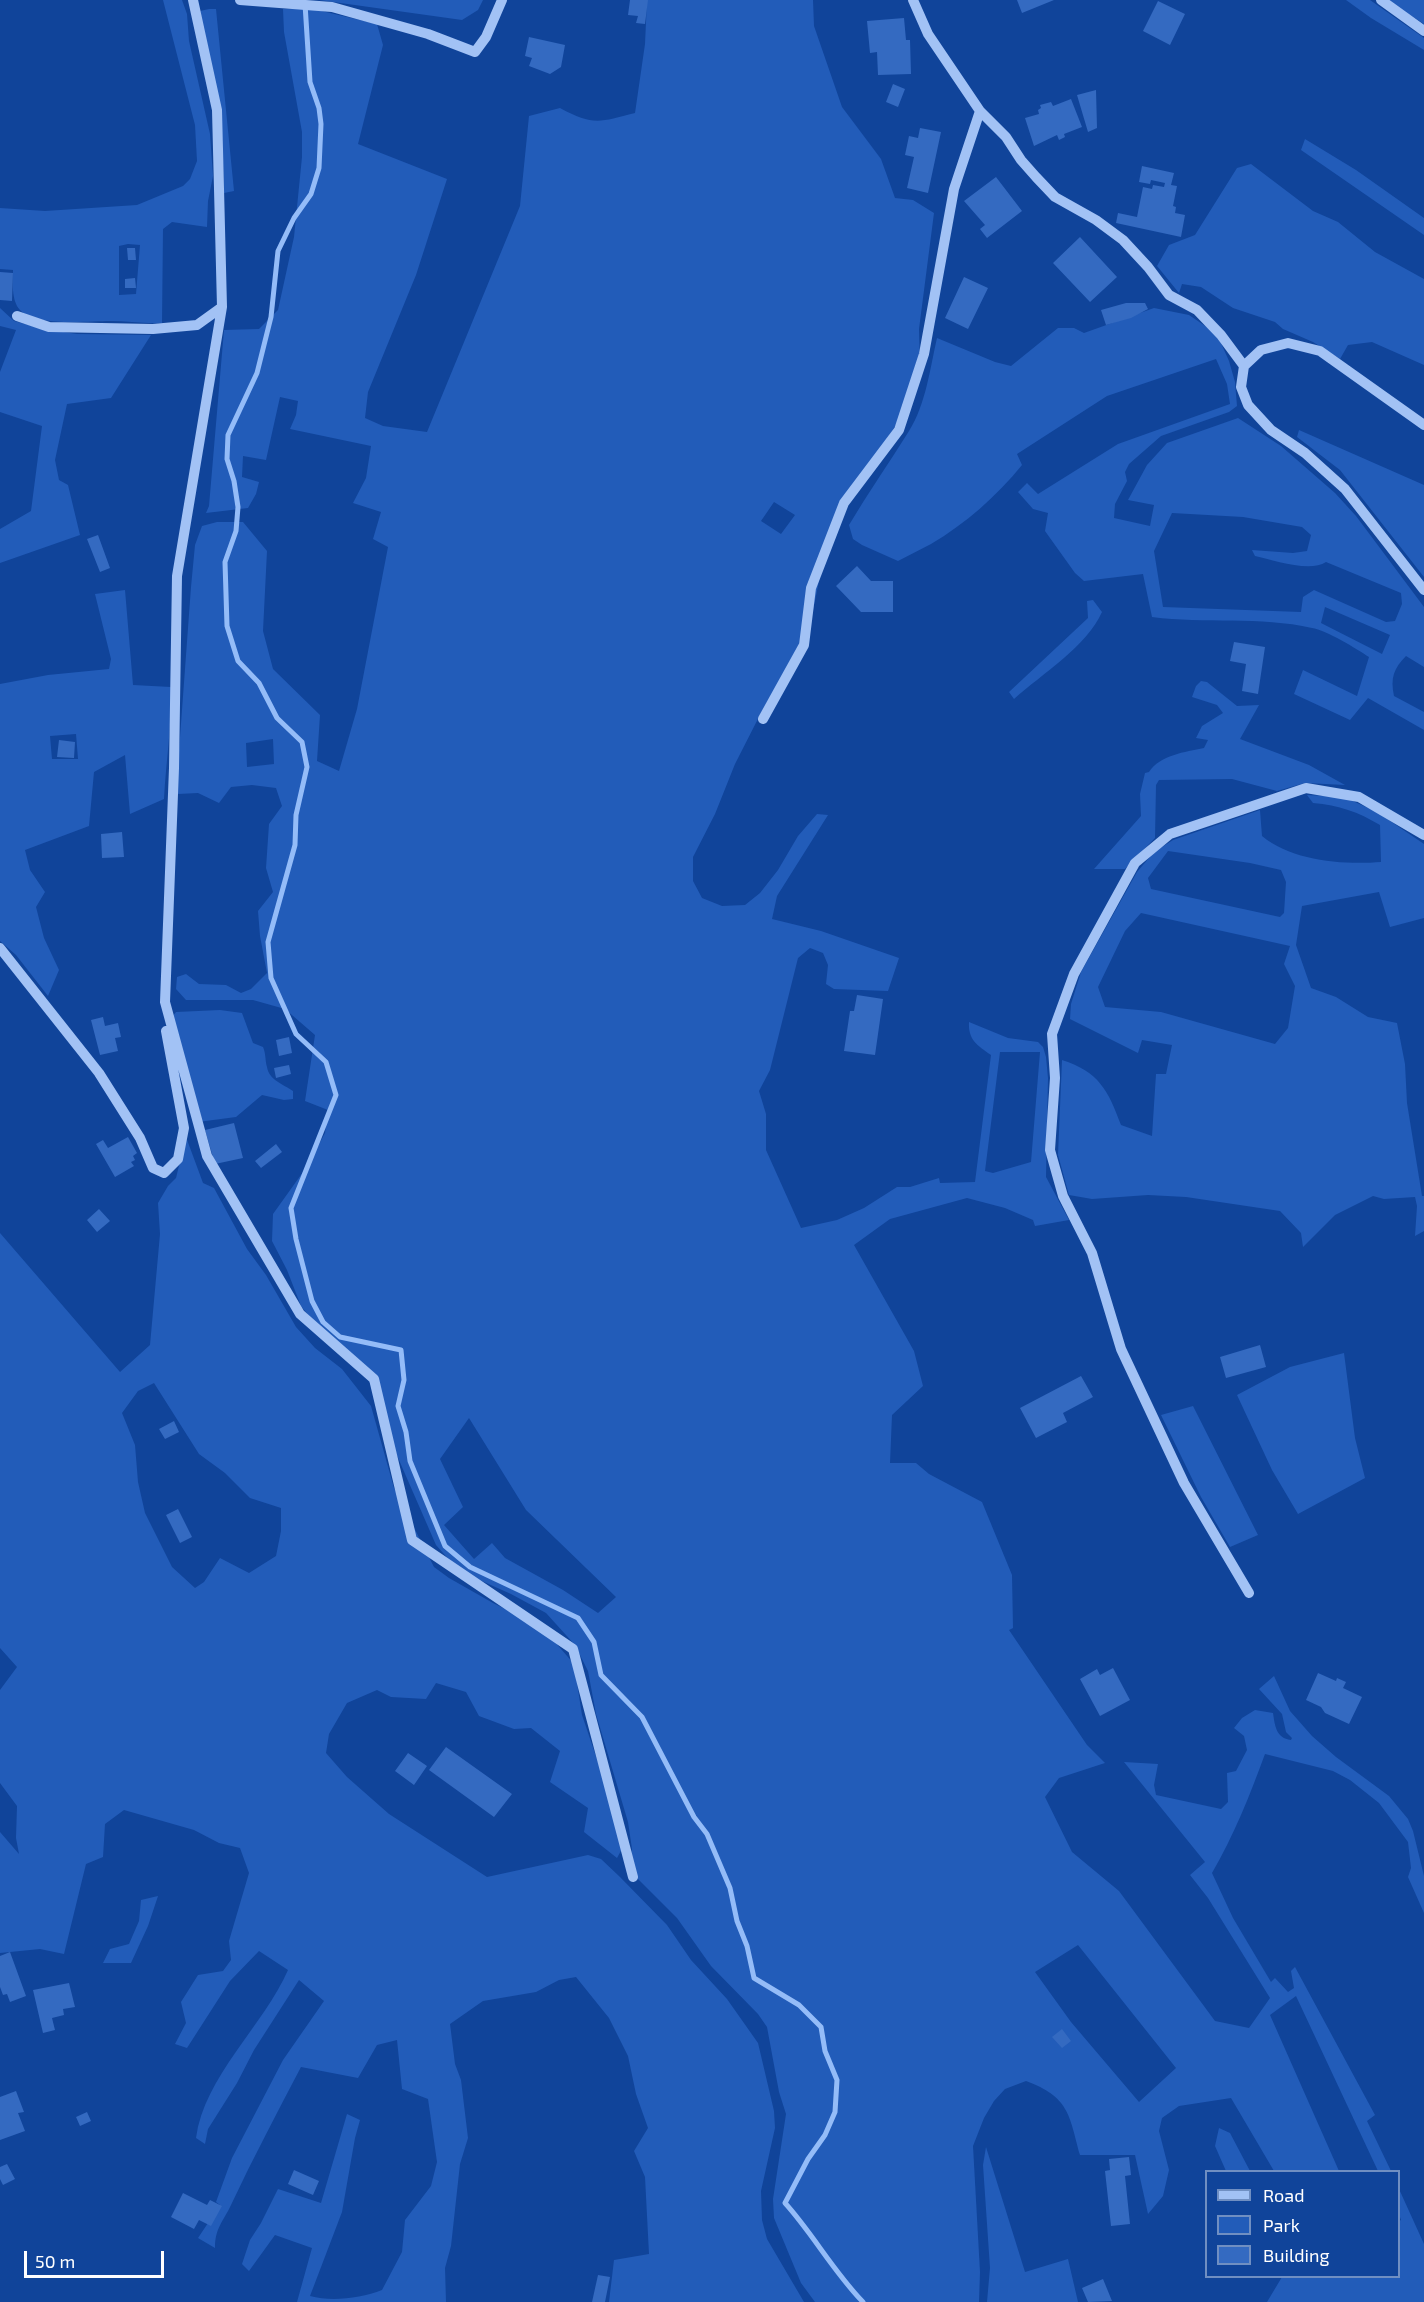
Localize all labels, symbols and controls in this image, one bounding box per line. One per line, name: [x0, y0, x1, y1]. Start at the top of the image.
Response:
legend: [1205, 2170, 1400, 2278]
text: Road: [1263, 2184, 1304, 2206]
text: Park: [1263, 2214, 1300, 2236]
scale bar: [27, 2239, 166, 2277]
text: Building: [1263, 2244, 1330, 2266]
text: 50 m: [35, 2250, 75, 2272]

